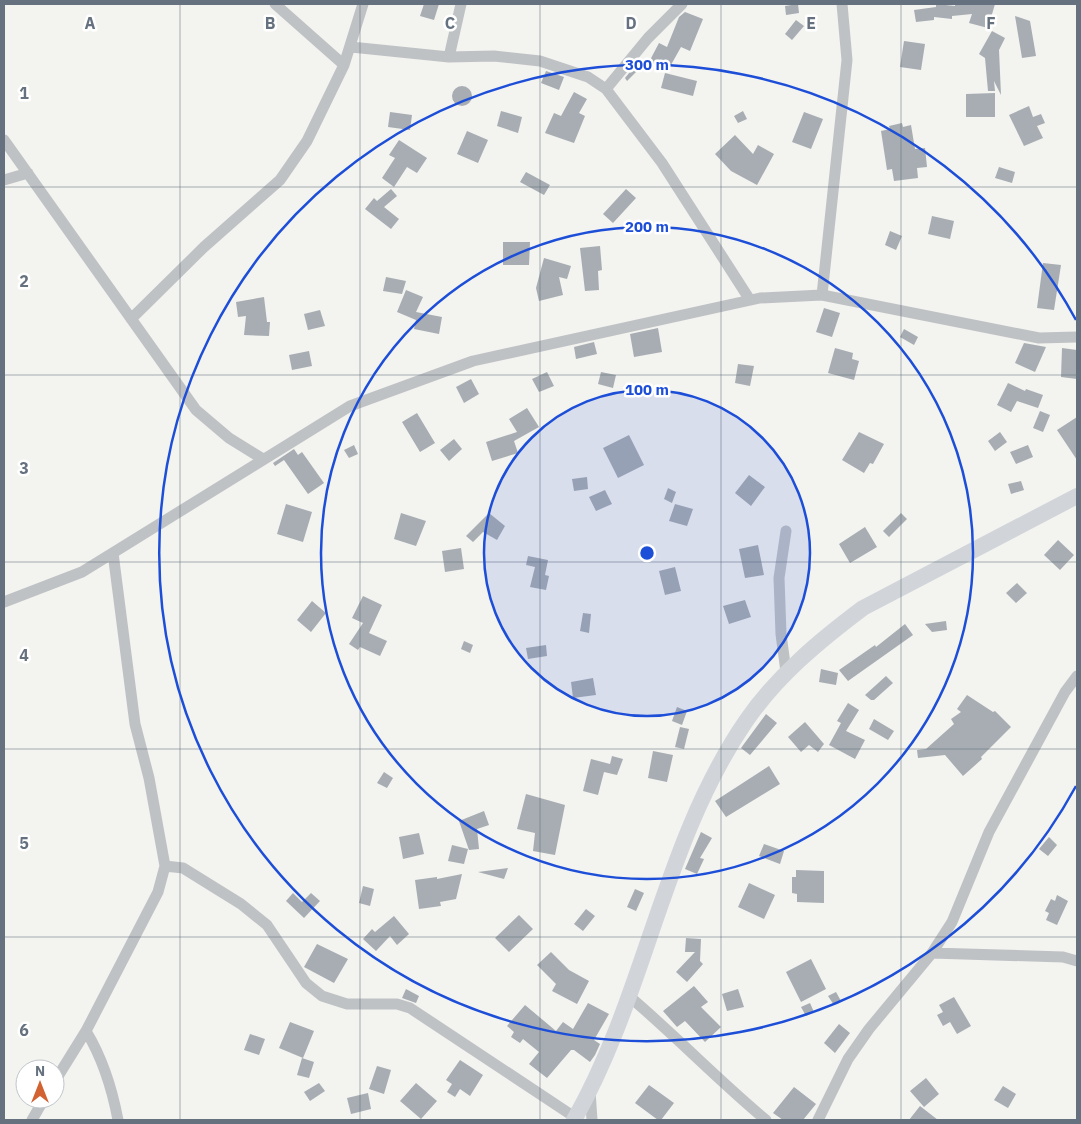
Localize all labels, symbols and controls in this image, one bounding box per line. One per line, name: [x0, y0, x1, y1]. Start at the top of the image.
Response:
text: A: [85, 13, 96, 33]
text: B: [265, 13, 276, 33]
text: C: [445, 13, 455, 33]
text: D: [625, 13, 637, 33]
text: E: [806, 13, 816, 33]
text: F: [986, 13, 996, 33]
text: 300 m: [625, 55, 669, 74]
text: 1: [19, 83, 29, 103]
text: 200 m: [625, 217, 669, 236]
text: 2: [19, 271, 29, 291]
text: 100 m: [625, 380, 669, 399]
text: 3: [19, 458, 29, 478]
centre of rings: [638, 544, 656, 562]
text: 4: [19, 645, 29, 665]
text: 5: [19, 833, 29, 853]
text: 6: [19, 1020, 29, 1040]
north arrow: [15, 1059, 65, 1109]
text: N: [35, 1062, 45, 1080]

